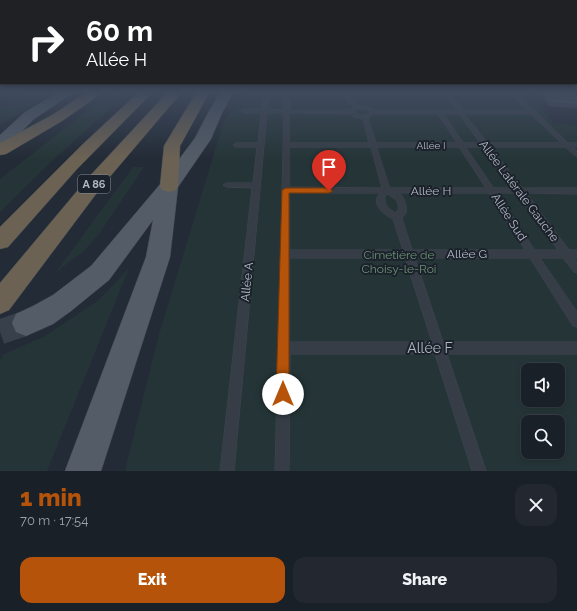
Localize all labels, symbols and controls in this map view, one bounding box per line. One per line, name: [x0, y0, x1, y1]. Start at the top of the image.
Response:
text: 60 m: [86, 15, 153, 48]
icon: right: [20, 16, 72, 68]
text: Allée H: [86, 49, 147, 70]
street label: Allée Latérale Gauche: [476, 138, 562, 244]
street label: Allée I: [417, 140, 445, 151]
pin: [312, 150, 346, 191]
icon: arrive: [318, 156, 340, 178]
road number: A 86: [78, 175, 110, 193]
street label: Allée H: [411, 184, 451, 198]
street label: Allée Sud: [489, 191, 529, 243]
street label: Allée G: [447, 247, 487, 261]
park label: Cimetière de Choisy-le-Roi: [362, 248, 436, 276]
street label: Allée A: [238, 262, 256, 302]
street label: Allée F: [407, 340, 453, 356]
map controls: [521, 363, 565, 459]
button: sound: [521, 363, 565, 407]
position arrow: [262, 373, 304, 415]
button: search: [521, 415, 565, 459]
text: 1 min: [20, 483, 82, 512]
button: close: [515, 484, 557, 526]
text: 70 m · 17:54: [20, 513, 88, 528]
button: Exit: [20, 557, 285, 603]
button: Share: [293, 557, 557, 603]

